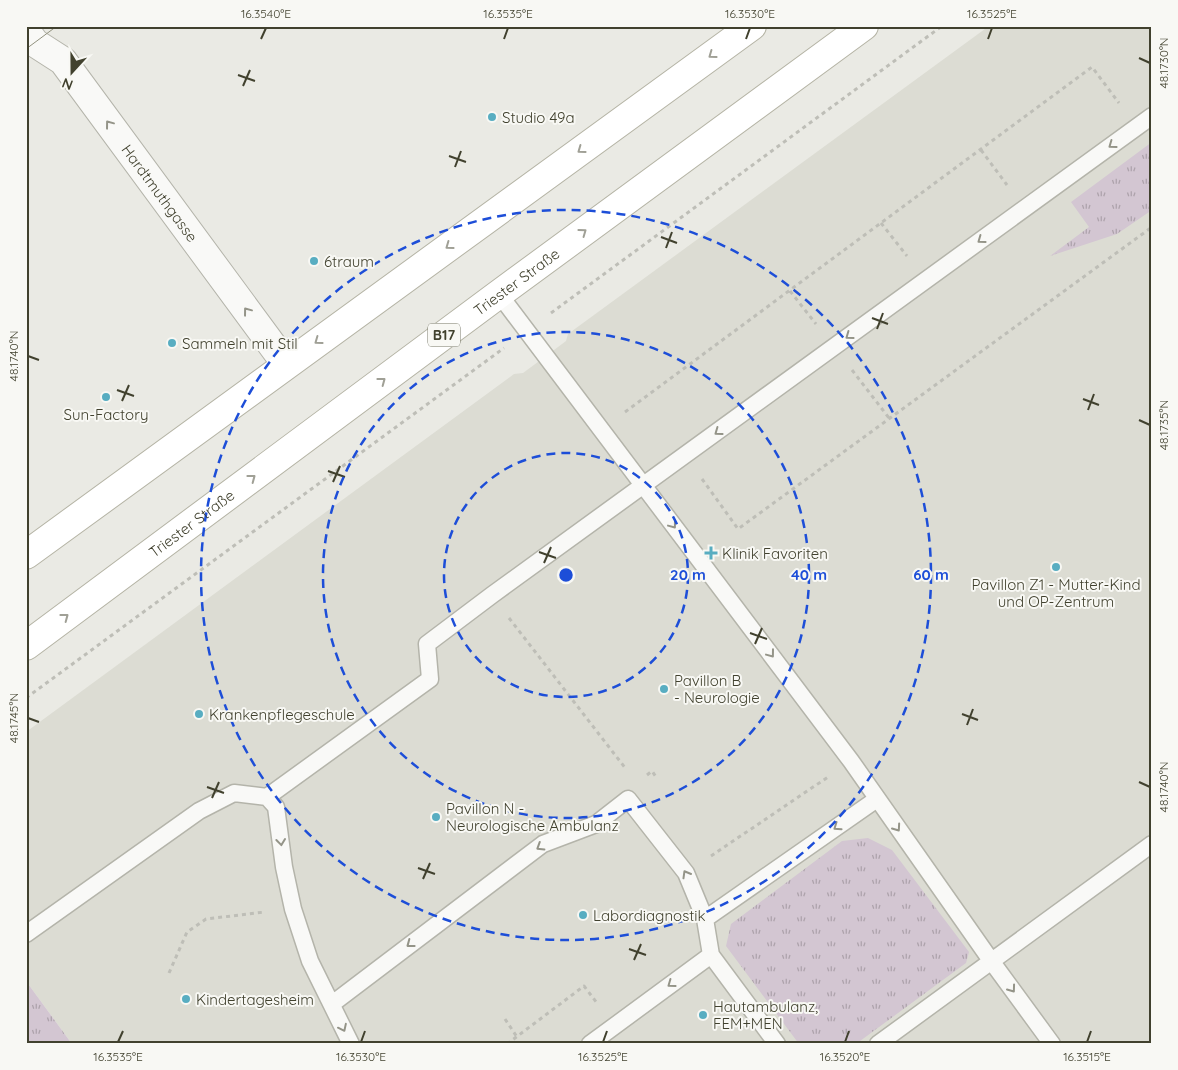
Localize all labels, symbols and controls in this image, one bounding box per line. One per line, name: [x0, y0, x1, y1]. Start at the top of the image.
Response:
text: 16.3540°E: [241, 6, 291, 21]
text: 16.3535°E: [483, 6, 533, 21]
text: 16.3530°E: [725, 6, 775, 21]
text: 16.3525°E: [967, 6, 1017, 21]
text: 48.1730°N: [1156, 37, 1171, 89]
north arrow: [48, 48, 98, 98]
one-way arrow: [708, 49, 718, 58]
text: N: [59, 74, 75, 94]
place label: Studio 49a: [502, 108, 575, 127]
marker: Studio 49a: [486, 111, 498, 123]
one-way arrow: [106, 121, 114, 130]
one-way arrow: [1108, 139, 1118, 148]
street label: Hardtmuthgasse: [118, 140, 202, 245]
one-way arrow: [577, 144, 587, 153]
one-way arrow: [577, 229, 587, 238]
one-way arrow: [978, 235, 987, 243]
one-way arrow: [445, 240, 455, 249]
street label: Triester Straße: [470, 244, 563, 319]
place label: 6traum: [324, 252, 374, 271]
marker: 6traum: [308, 255, 320, 267]
one-way arrow: [244, 307, 253, 316]
road number: B17: [428, 324, 460, 346]
one-way arrow: [845, 330, 855, 339]
text: 48.1740°N: [6, 331, 21, 381]
place label: Sammeln mit Stil: [182, 334, 298, 353]
one-way arrow: [314, 335, 324, 344]
marker: Sammeln mit Stil: [166, 337, 178, 349]
one-way arrow: [376, 378, 386, 387]
marker: Sun-Factory: [100, 391, 112, 403]
text: 48.1735°N: [1156, 400, 1171, 450]
place label: Sun-Factory: [64, 405, 148, 424]
one-way arrow: [715, 426, 724, 434]
one-way arrow: [246, 475, 256, 484]
street label: Triester Straße: [145, 485, 238, 561]
one-way arrow: [667, 519, 676, 529]
place label: Klinik Favoriten: [722, 544, 828, 563]
marker: Klinik Favoriten: [704, 546, 718, 560]
marker: Pavillon Z1 - Mutter-Kind und OP-Zentrum: [1050, 561, 1062, 573]
text: 20 m: [670, 565, 706, 584]
text: 40 m: [791, 565, 827, 584]
text: 60 m: [913, 565, 949, 584]
centre of rings: [557, 566, 575, 584]
place label: Pavillon Z1 - Mutter-Kind und OP-Zentrum: [972, 575, 1140, 611]
one-way arrow: [59, 614, 68, 622]
one-way arrow: [765, 648, 773, 657]
place label: Pavillon B - Neurologie: [674, 671, 760, 707]
marker: Pavillon B - Neurologie: [658, 683, 670, 695]
text: 48.1745°N: [6, 693, 21, 743]
place label: Krankenpflegeschule: [209, 705, 355, 724]
marker: Krankenpflegeschule: [193, 708, 205, 720]
text: 48.1740°N: [1156, 762, 1171, 812]
place label: Pavillon N - Neurologische Ambulanz: [446, 799, 619, 835]
marker: Pavillon N - Neurologische Ambulanz: [430, 811, 442, 823]
one-way arrow: [833, 821, 843, 830]
one-way arrow: [891, 822, 900, 832]
one-way arrow: [275, 838, 285, 847]
one-way arrow: [537, 841, 546, 850]
one-way arrow: [682, 871, 692, 880]
place label: Labordiagnostik: [593, 906, 706, 925]
marker: Labordiagnostik: [577, 909, 589, 921]
one-way arrow: [407, 939, 416, 947]
one-way arrow: [667, 978, 677, 987]
one-way arrow: [1006, 983, 1015, 993]
place label: Kindertagesheim: [196, 990, 314, 1009]
marker: Kindertagesheim: [180, 993, 192, 1005]
place label: Hautambulanz, FEM+MEN: [713, 997, 818, 1033]
marker: Hautambulanz, FEM+MEN: [697, 1009, 709, 1021]
one-way arrow: [337, 1023, 348, 1032]
text: 16.3535°E: [93, 1049, 143, 1064]
text: 16.3530°E: [336, 1049, 386, 1064]
text: 16.3525°E: [578, 1049, 628, 1064]
text: 16.3520°E: [820, 1049, 870, 1064]
text: 16.3515°E: [1063, 1049, 1111, 1064]

